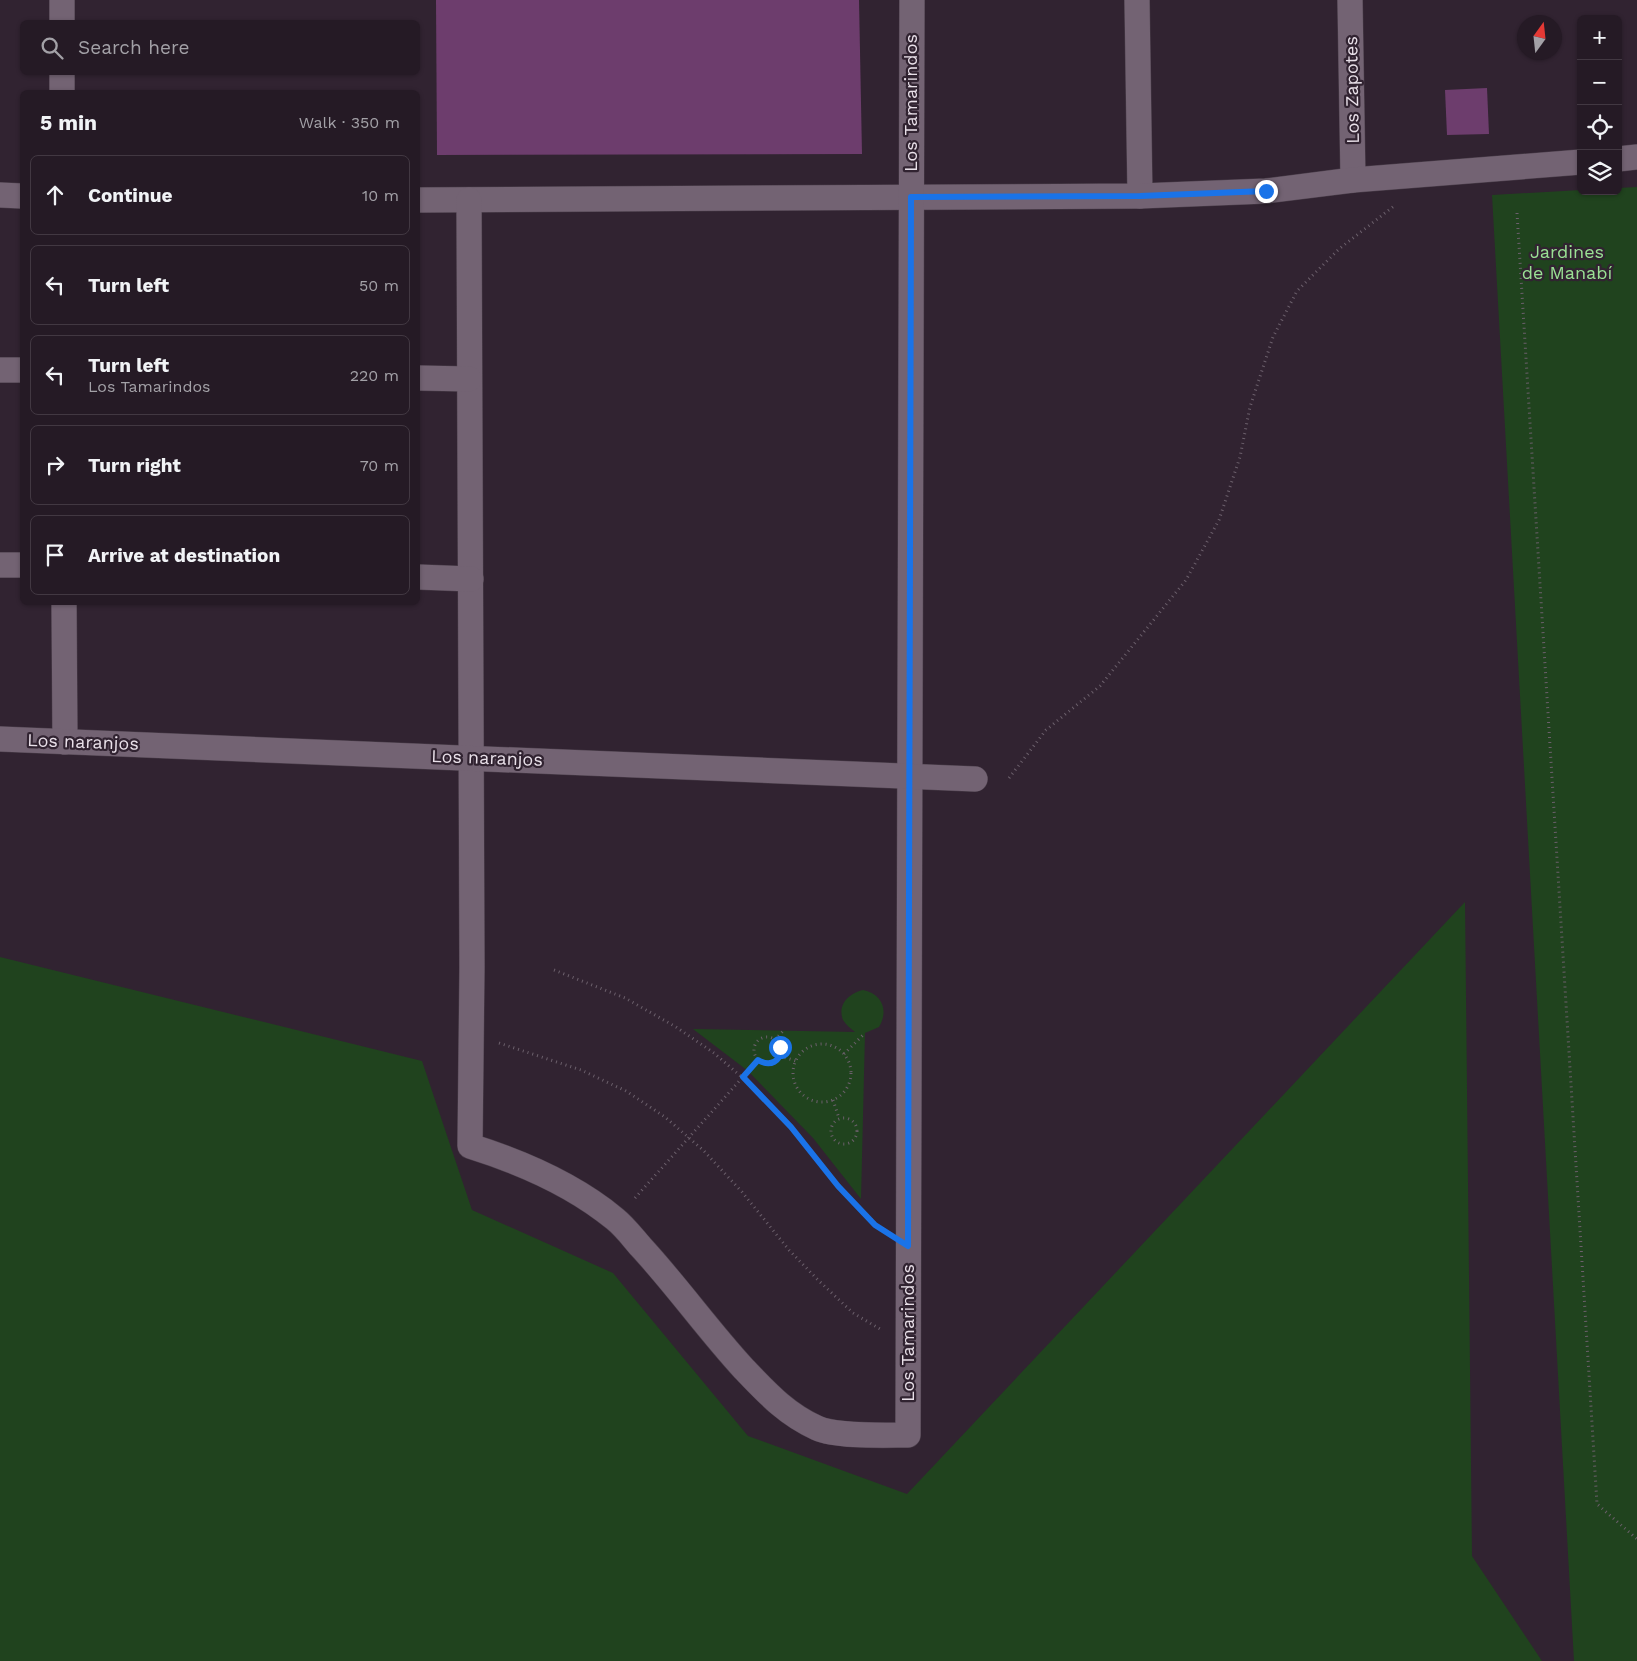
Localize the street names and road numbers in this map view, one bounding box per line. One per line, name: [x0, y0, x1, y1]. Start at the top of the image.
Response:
street label: Los Tamarindos: [900, 34, 921, 172]
street label: Los Zapotes: [1340, 36, 1363, 144]
street label: Los naranjos: [27, 729, 139, 754]
street label: Los naranjos: [431, 745, 543, 770]
street label: Los Tamarindos: [897, 1264, 918, 1402]

